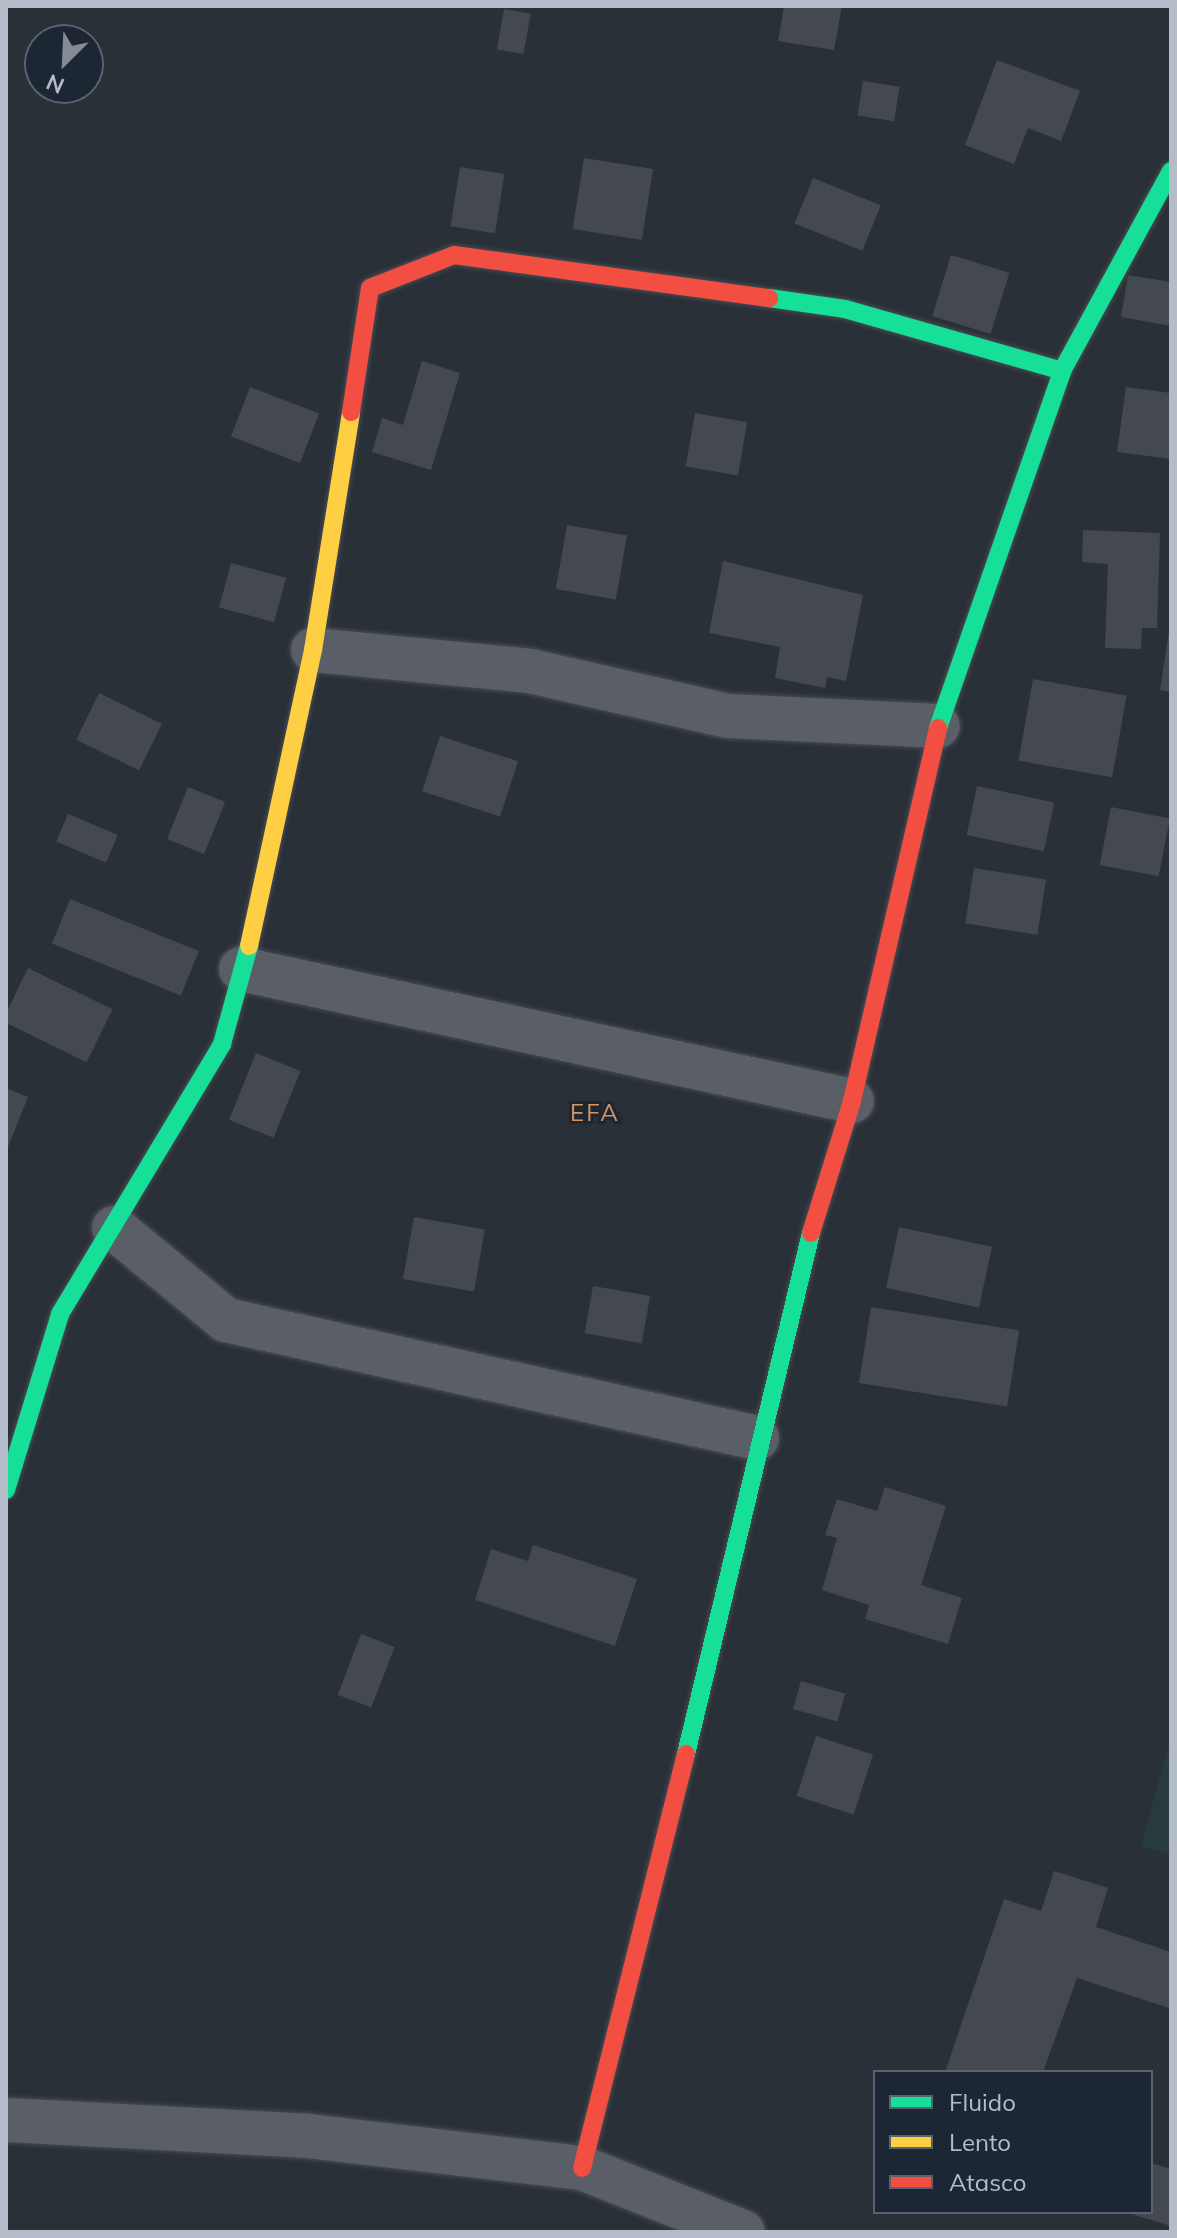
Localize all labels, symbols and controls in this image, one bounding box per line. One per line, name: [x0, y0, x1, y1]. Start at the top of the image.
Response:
north arrow: [24, 24, 104, 104]
text: N: [42, 68, 68, 100]
district label: EFA: [570, 1099, 620, 1127]
legend: [873, 2070, 1153, 2214]
text: Fluido: [949, 2087, 1016, 2117]
text: Lento: [949, 2127, 1011, 2157]
text: Atasco: [949, 2167, 1026, 2197]

